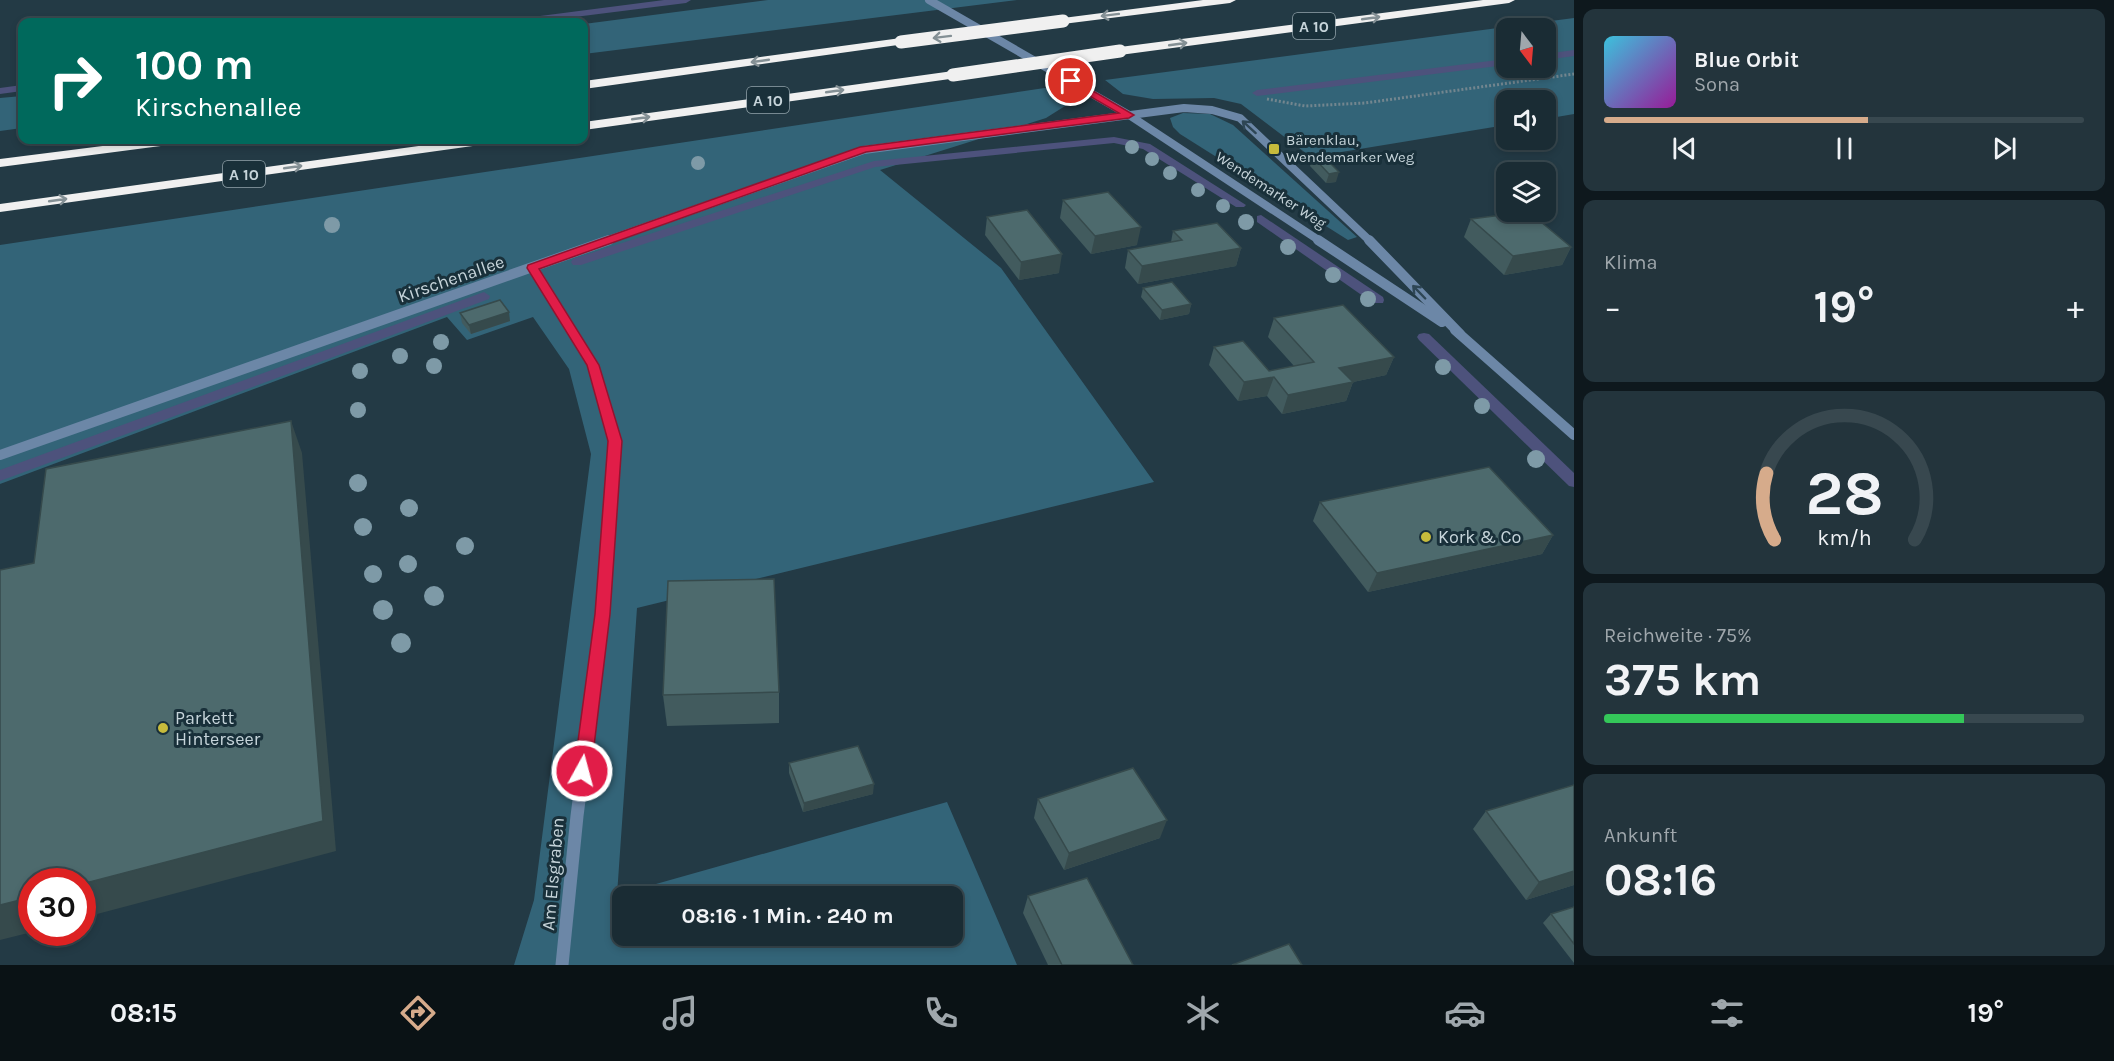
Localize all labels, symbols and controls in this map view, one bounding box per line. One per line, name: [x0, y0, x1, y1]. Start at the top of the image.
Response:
one-way arrow: [1100, 10, 1120, 21]
road number: A 10: [1293, 13, 1335, 39]
one-way arrow: [1361, 13, 1380, 24]
north arrow: [1496, 18, 1556, 78]
map controls: [1496, 18, 1556, 222]
one-way arrow: [933, 32, 953, 43]
one-way arrow: [1167, 38, 1187, 49]
text: 100 m: [135, 40, 254, 90]
icon: right: [36, 42, 114, 120]
text: Blue Orbit: [1694, 47, 1799, 73]
pin: [1045, 55, 1096, 106]
one-way arrow: [751, 56, 771, 67]
icon: arrive: [1054, 64, 1087, 97]
text: Sona: [1694, 73, 1740, 96]
one-way arrow: [824, 86, 844, 97]
road number: A 10: [747, 87, 789, 113]
button: sound: [1496, 90, 1556, 150]
text: Kirschenallee: [135, 91, 302, 123]
one-way arrow: [631, 113, 651, 124]
one-way arrow: [1242, 120, 1257, 134]
place label: Bärenklau, Wendemarker Weg: [1286, 131, 1415, 166]
icon: previous: [1668, 132, 1701, 165]
icon: pause: [1828, 132, 1861, 165]
icon: next: [1988, 132, 2021, 165]
marker: Bärenklau, Wendemarker Weg: [1267, 142, 1281, 156]
street label: Wendemarker Weg: [1212, 148, 1330, 233]
road number: A 10: [223, 161, 265, 187]
one-way arrow: [282, 161, 302, 172]
button: layers: [1496, 162, 1556, 222]
one-way arrow: [48, 194, 67, 205]
street label: Kirschenallee: [395, 251, 507, 307]
text: Klima: [1604, 251, 1657, 274]
text: 19°: [1814, 281, 1874, 333]
one-way arrow: [1412, 284, 1427, 299]
text: −: [1604, 288, 1621, 326]
text: +: [2067, 288, 2084, 326]
text: 28: [1805, 457, 1883, 530]
text: km/h: [1817, 525, 1871, 550]
place label: Kork & Co: [1438, 526, 1521, 548]
marker: Kork & Co: [1419, 530, 1433, 544]
text: Reichweite · 75%: [1604, 624, 1752, 647]
text: 375 km: [1604, 654, 1761, 706]
place label: Parkett Hinterseer: [175, 707, 261, 750]
marker: Parkett Hinterseer: [156, 721, 170, 735]
position arrow: [550, 739, 614, 803]
street label: Am Elsgraben: [537, 817, 569, 931]
text: Ankunft: [1604, 824, 1677, 847]
text: 08:16: [1604, 854, 1717, 906]
speed limit sign: 30: [18, 868, 96, 946]
text: 08:16 · 1 Min. · 240 m: [681, 903, 894, 929]
icon: directions: [397, 992, 439, 1034]
icon: music: [659, 992, 701, 1034]
icon: phone: [920, 992, 962, 1034]
icon: climate: [1182, 992, 1224, 1034]
icon: car: [1444, 992, 1486, 1034]
icon: filters: [1706, 992, 1748, 1034]
text: 08:15: [110, 997, 177, 1029]
text: 19°: [1968, 997, 2004, 1029]

